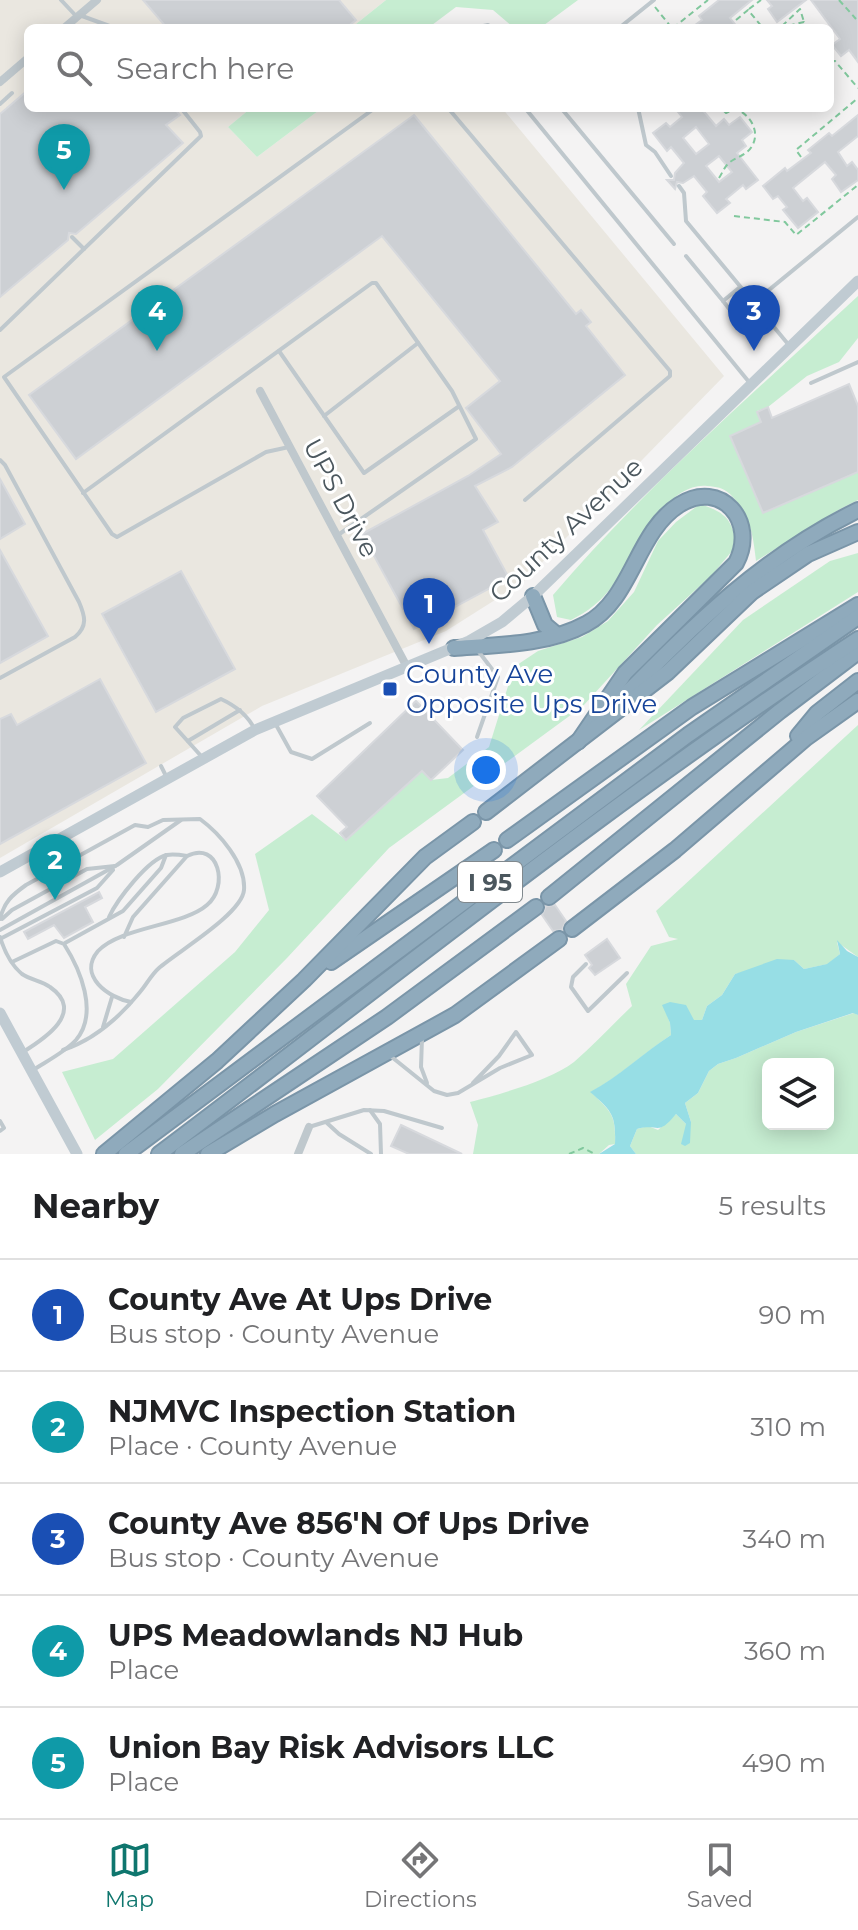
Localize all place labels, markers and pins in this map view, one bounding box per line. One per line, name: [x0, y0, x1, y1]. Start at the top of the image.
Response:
pin: 5: [38, 124, 90, 190]
pin: 4: [131, 285, 183, 351]
pin: 3: [728, 285, 780, 351]
pin: 1: [403, 578, 455, 644]
place label: County Ave Opposite Ups Drive: [406, 658, 657, 720]
marker: County Ave Opposite Ups Drive: [381, 680, 399, 698]
pin: 2: [29, 834, 81, 900]

